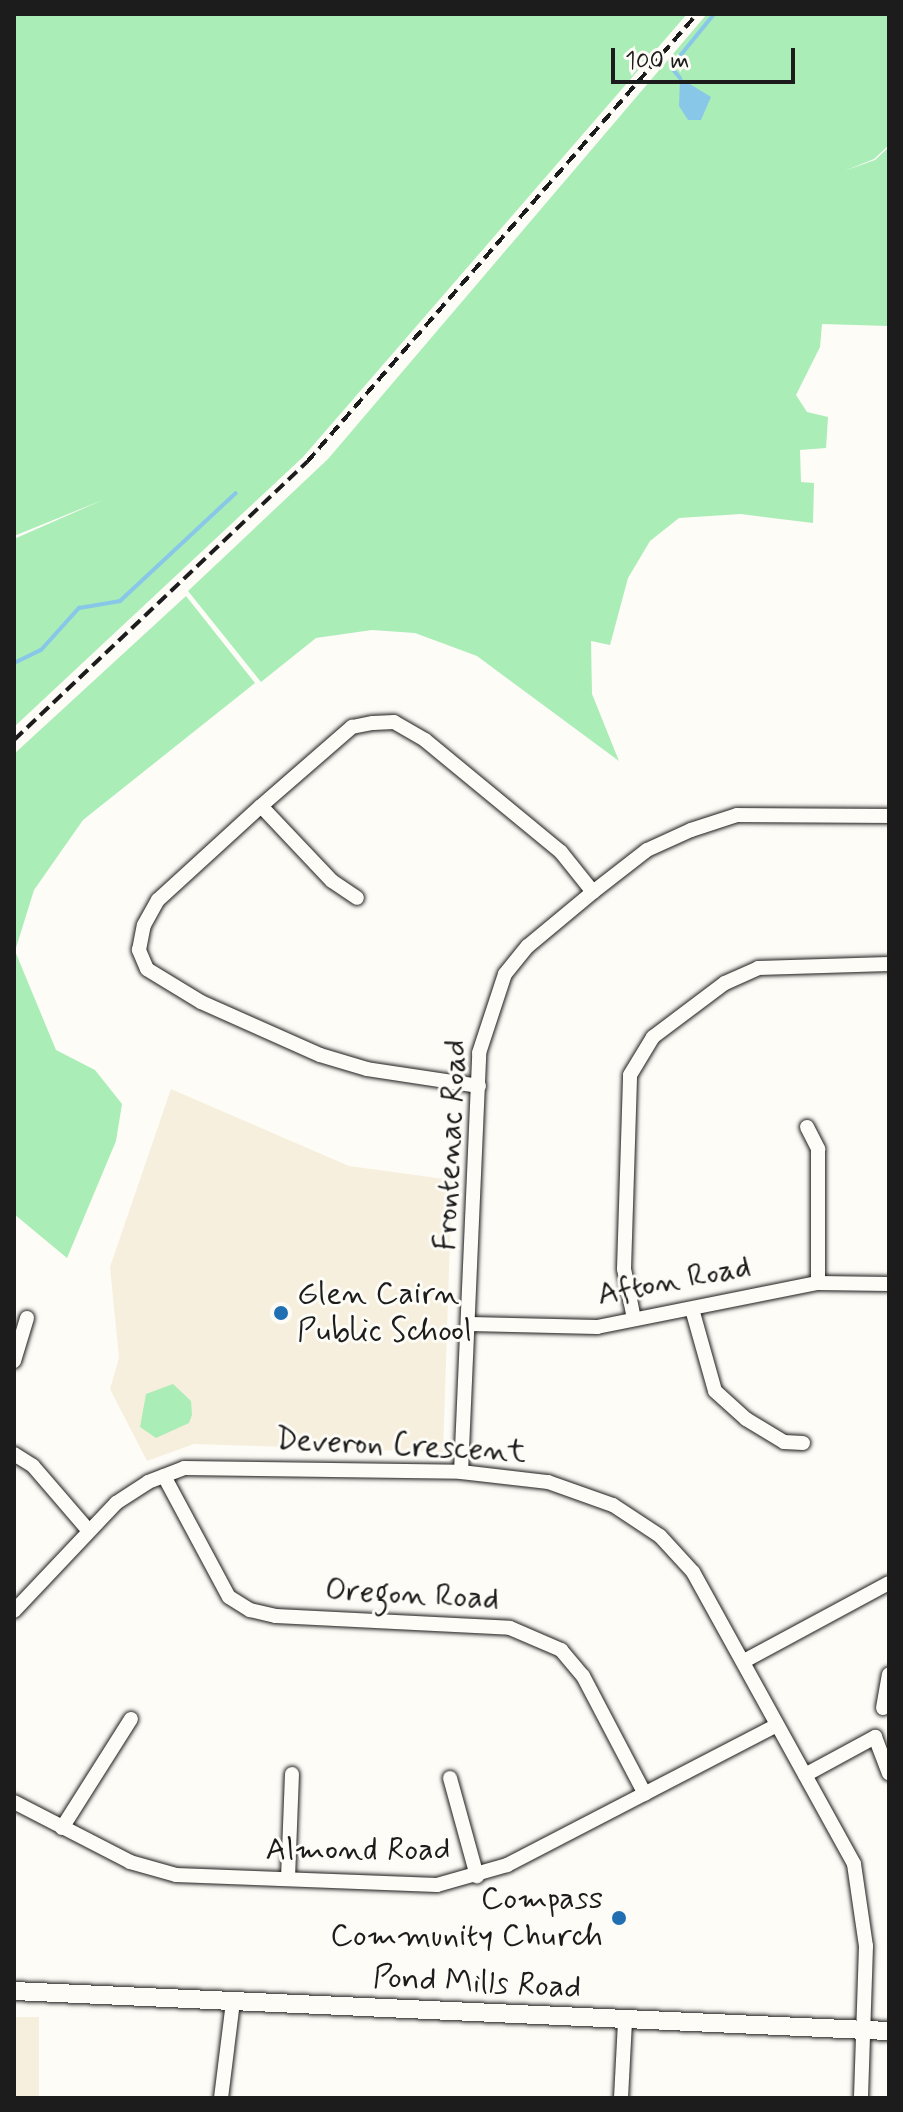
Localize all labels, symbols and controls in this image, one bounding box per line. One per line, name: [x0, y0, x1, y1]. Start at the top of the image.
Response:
scale bar: [615, 32, 799, 82]
text: 100 m: [625, 46, 689, 77]
street label: Frontenac Road: [426, 1038, 476, 1252]
street label: Afton Road: [594, 1247, 754, 1315]
place label: Glen Cairn Public School: [297, 1276, 473, 1351]
marker: Glen Cairn Public School: [272, 1304, 290, 1322]
street label: Deveron Crescent: [281, 1421, 521, 1471]
street label: Oregon Road: [324, 1571, 500, 1619]
street label: Almond Road: [266, 1831, 450, 1869]
place label: Compass Community Church: [330, 1881, 603, 1956]
marker: Compass Community Church: [610, 1909, 628, 1927]
street label: Pond Mills Road: [372, 1958, 582, 2008]

